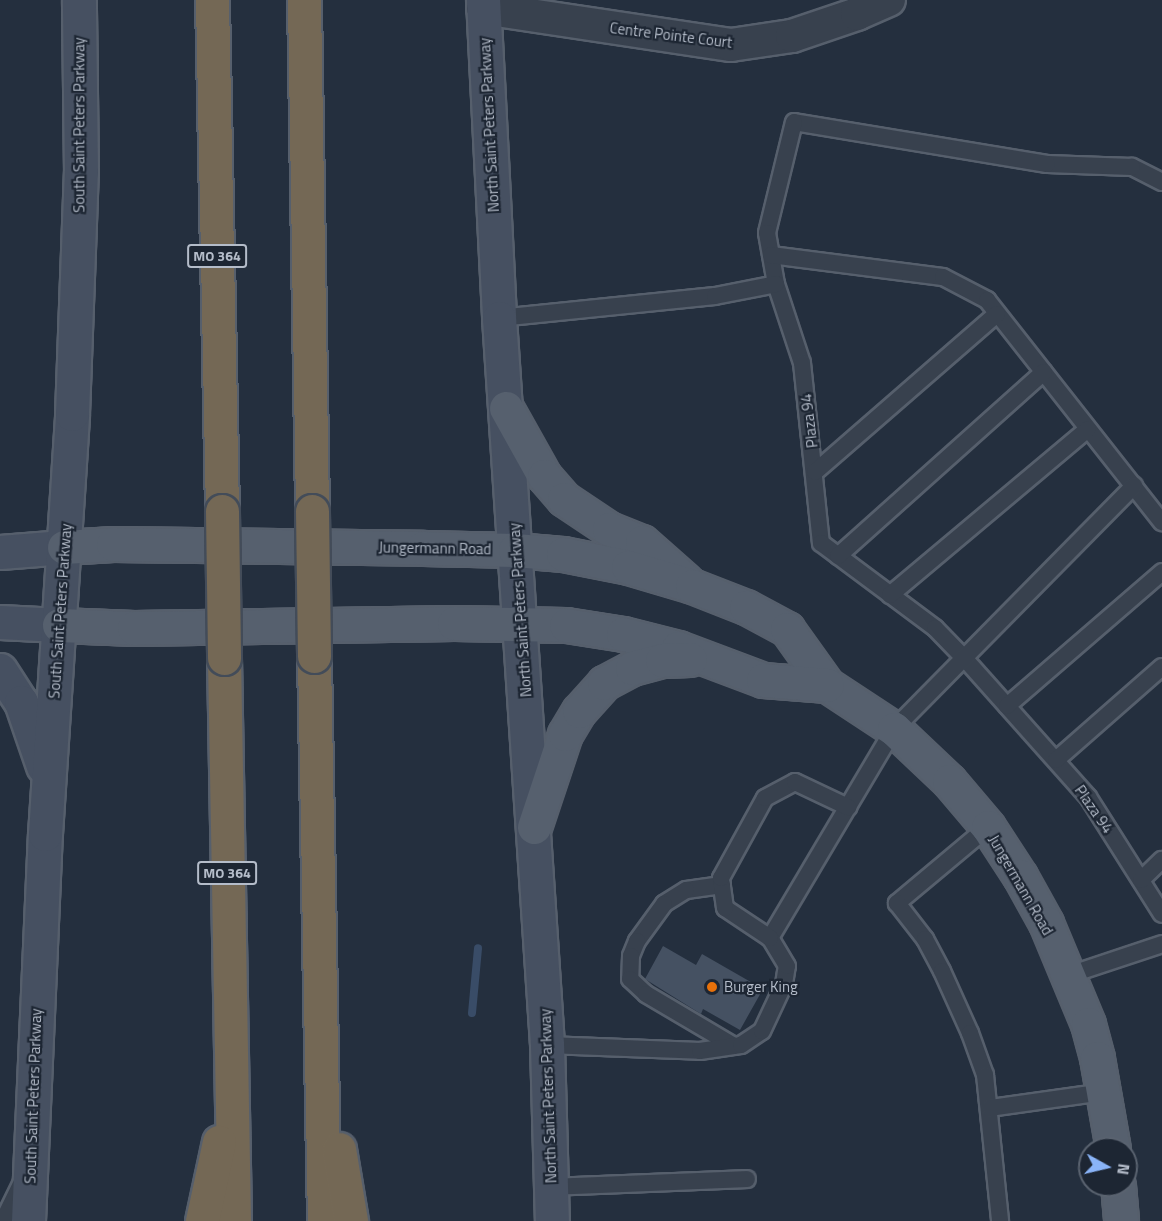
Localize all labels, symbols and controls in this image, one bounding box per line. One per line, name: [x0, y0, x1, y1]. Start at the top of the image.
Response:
street label: Centre Pointe Court: [609, 19, 733, 51]
street label: South Saint Peters Parkway: [70, 37, 88, 213]
street label: North Saint Peters Parkway: [475, 37, 503, 213]
road number: MO 364: [187, 245, 247, 267]
street label: Plaza 94: [797, 393, 821, 449]
street label: North Saint Peters Parkway: [505, 522, 535, 698]
street label: South Saint Peters Parkway: [45, 523, 75, 699]
street label: Jungermann Road: [378, 538, 492, 558]
street label: Plaza 94: [1071, 782, 1117, 836]
street label: Jungermann Road: [985, 832, 1057, 938]
road number: MO 364: [197, 862, 257, 884]
place label: Burger King: [724, 978, 798, 996]
marker: Burger King: [705, 980, 719, 994]
street label: South Saint Peters Parkway: [21, 1008, 45, 1184]
street label: North Saint Peters Parkway: [536, 1008, 560, 1184]
north arrow: [1078, 1137, 1138, 1197]
text: N: [1111, 1162, 1136, 1176]

